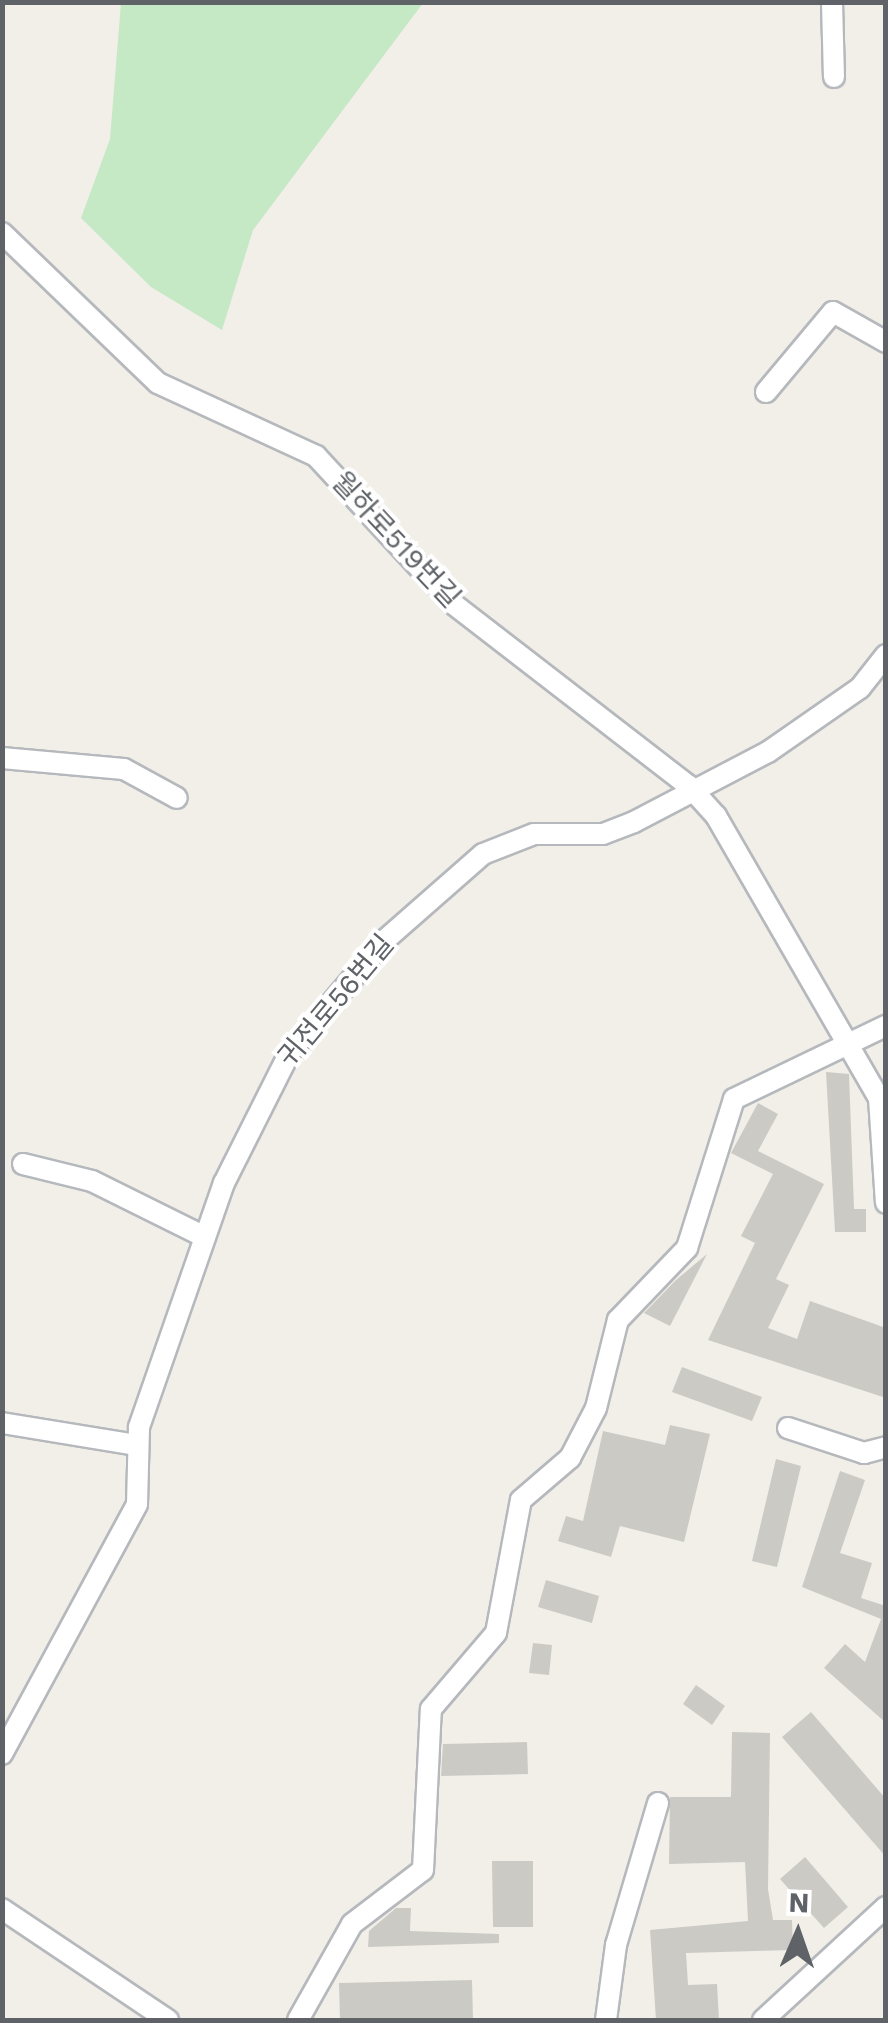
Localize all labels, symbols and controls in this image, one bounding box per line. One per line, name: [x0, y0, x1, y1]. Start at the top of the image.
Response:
street label: 월하로519번길: [325, 465, 467, 615]
street label: 귀전로56번길: [271, 928, 401, 1074]
north arrow: [748, 1883, 848, 1983]
text: N: [788, 1886, 810, 1919]

